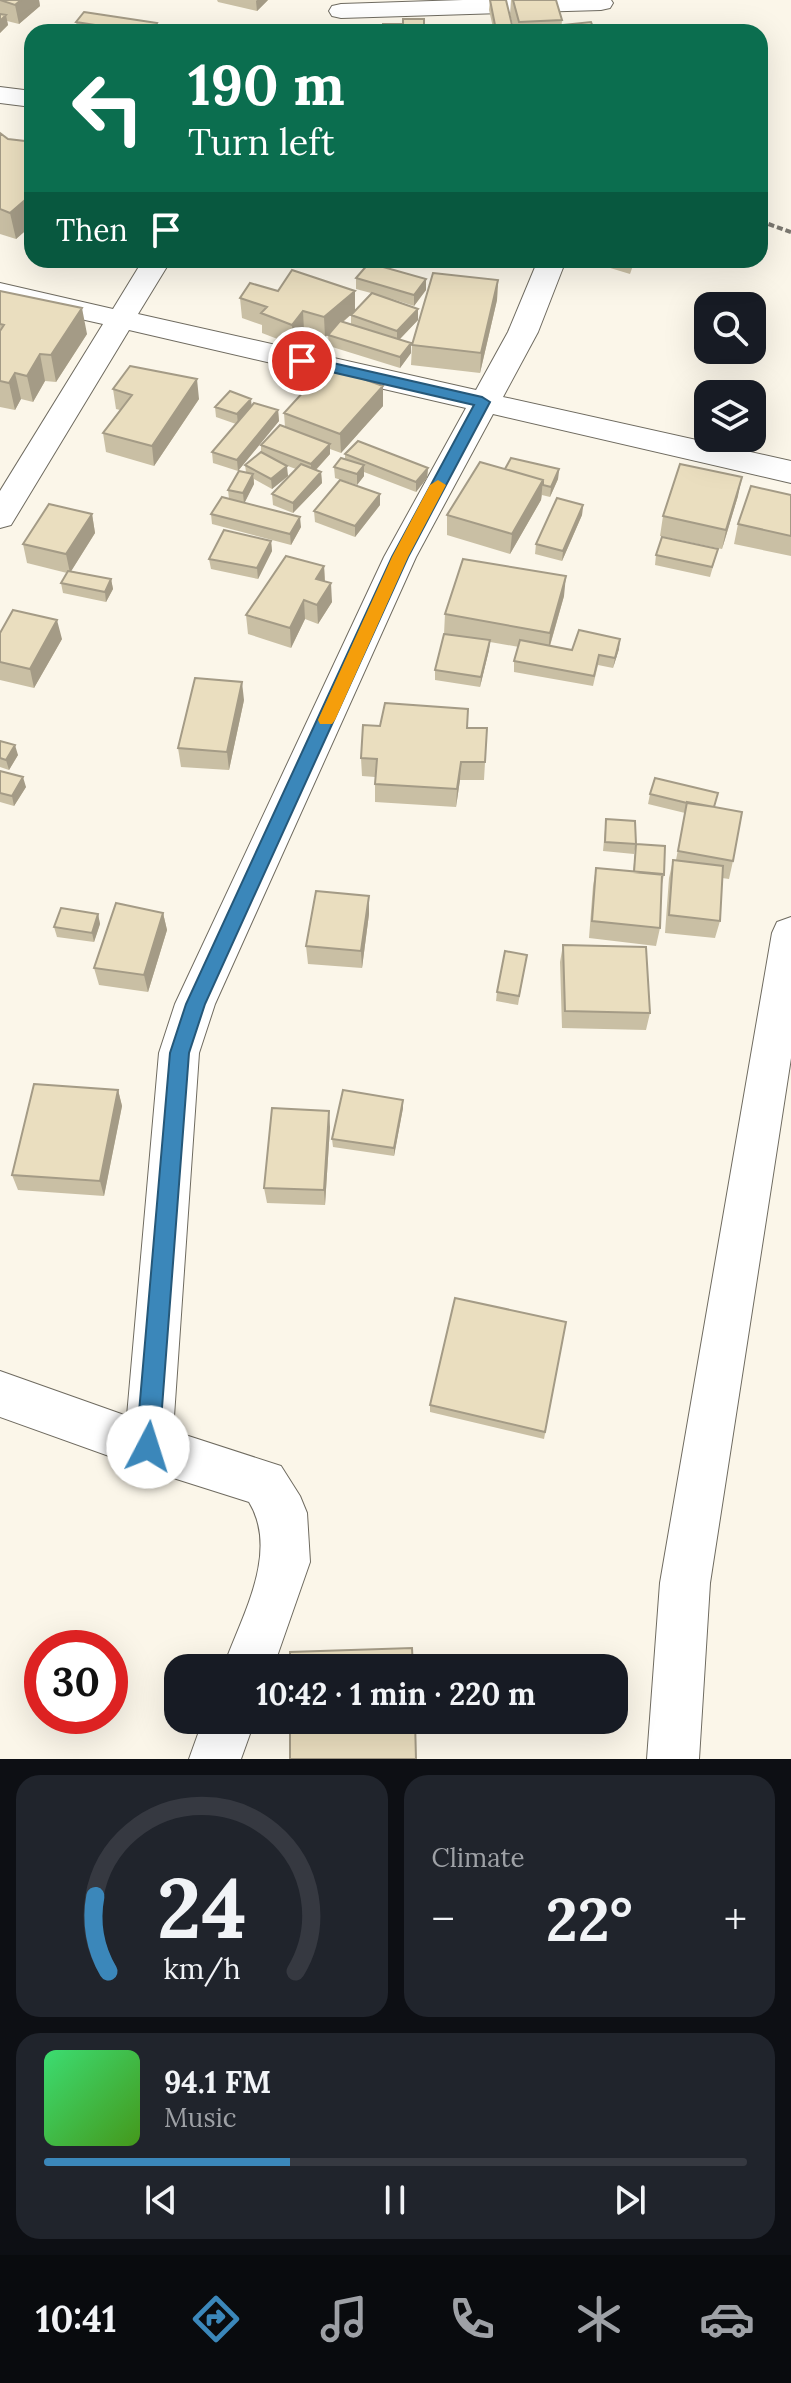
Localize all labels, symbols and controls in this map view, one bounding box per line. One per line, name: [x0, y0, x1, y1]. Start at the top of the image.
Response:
text: 190 m: [188, 49, 345, 120]
icon: left: [56, 56, 160, 160]
text: Turn left: [188, 119, 335, 165]
icon: arrive: [144, 208, 188, 252]
text: Then: [56, 211, 128, 249]
map controls: [694, 292, 766, 452]
button: search: [694, 292, 766, 364]
pin: [268, 327, 336, 395]
icon: arrive: [280, 339, 324, 383]
button: layers: [694, 380, 766, 452]
position arrow: [106, 1405, 190, 1489]
speed limit sign: 30: [24, 1630, 128, 1734]
text: 10:42 · 1 min · 220 m: [256, 1675, 536, 1713]
text: Climate: [432, 1841, 525, 1874]
text: 24: [157, 1854, 247, 1961]
text: 22°: [546, 1881, 633, 1957]
text: −: [432, 1891, 455, 1947]
text: +: [724, 1891, 747, 1947]
text: km/h: [163, 1950, 240, 1987]
text: 94.1 FM: [164, 2063, 271, 2101]
text: Music: [164, 2101, 237, 2134]
icon: previous: [139, 2178, 183, 2222]
icon: pause: [373, 2178, 417, 2222]
icon: next: [608, 2178, 652, 2222]
icon: directions: [188, 2291, 244, 2347]
icon: music: [316, 2291, 372, 2347]
icon: phone: [444, 2291, 500, 2347]
icon: climate: [571, 2291, 627, 2347]
icon: car: [699, 2291, 755, 2347]
text: 10:41: [36, 2296, 117, 2342]

